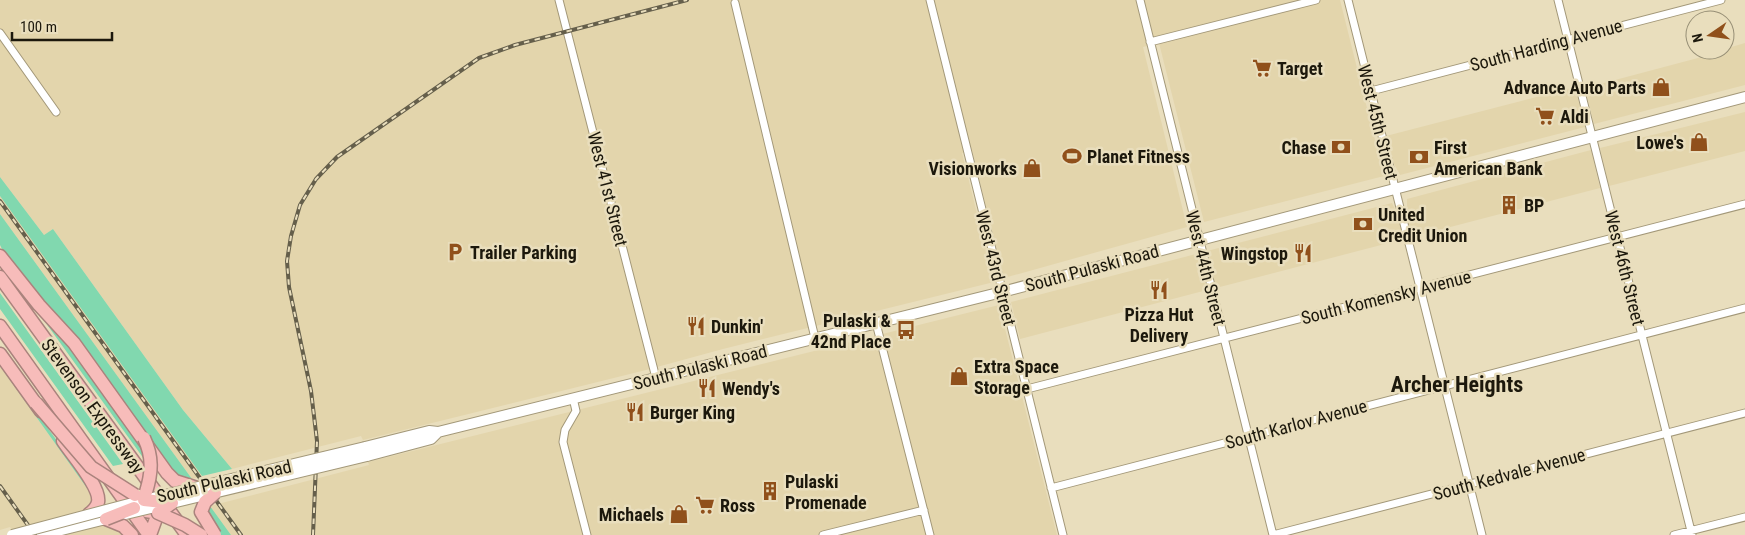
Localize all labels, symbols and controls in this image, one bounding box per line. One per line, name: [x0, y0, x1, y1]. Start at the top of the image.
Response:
scale bar: [12, 10, 112, 42]
north arrow: [1685, 10, 1735, 60]
street label: South Harding Avenue: [1467, 15, 1625, 75]
text: 100 m: [20, 18, 57, 36]
text: N: [1689, 32, 1706, 44]
supermarket icon: Target: [1251, 57, 1273, 79]
place label: Target: [1277, 58, 1323, 79]
street label: West 45th Street: [1354, 62, 1402, 182]
shop icon: Advance Auto Parts: [1650, 76, 1672, 98]
place label: Advance Auto Parts: [1503, 77, 1646, 98]
supermarket icon: Aldi: [1534, 105, 1556, 127]
place label: Aldi: [1560, 106, 1589, 127]
street label: West 41st Street: [584, 130, 632, 248]
shop icon: Lowe's: [1688, 131, 1710, 153]
place label: Lowe's: [1636, 132, 1684, 153]
bank icon: Chase: [1330, 136, 1352, 158]
place label: Chase: [1282, 137, 1326, 158]
place label: First American Bank: [1434, 137, 1543, 179]
sports icon: Planet Fitness: [1061, 145, 1083, 167]
place label: Planet Fitness: [1087, 146, 1190, 167]
bank icon: First American Bank: [1408, 146, 1430, 168]
shop icon: Visionworks: [1021, 157, 1043, 179]
place label: Visionworks: [928, 158, 1017, 179]
building icon: BP: [1498, 194, 1520, 216]
place label: BP: [1524, 195, 1544, 216]
place label: United Credit Union: [1378, 204, 1467, 246]
street label: West 43rd Street: [972, 208, 1020, 328]
street label: West 44th Street: [1182, 208, 1230, 328]
street label: West 46th Street: [1601, 208, 1649, 328]
bank icon: United Credit Union: [1352, 213, 1374, 235]
street label: South Pulaski Road: [1023, 240, 1161, 296]
parking icon: Trailer Parking: [444, 241, 466, 263]
place label: Trailer Parking: [470, 242, 577, 263]
restaurant icon: Wingstop: [1292, 242, 1314, 264]
place label: Wingstop: [1221, 243, 1288, 264]
street label: South Komensky Avenue: [1299, 266, 1473, 328]
restaurant icon: Pizza Hut Delivery: [1148, 279, 1170, 301]
place label: Pizza Hut Delivery: [1124, 304, 1194, 346]
place label: Pulaski & 42nd Place: [811, 310, 892, 352]
restaurant icon: Dunkin': [685, 315, 707, 337]
place label: Dunkin': [711, 316, 763, 337]
bus stop icon: Pulaski & 42nd Place: [895, 319, 917, 341]
street label: Stevenson Expressway: [37, 335, 149, 478]
street label: South Pulaski Road: [631, 340, 769, 394]
place label: Extra Space Storage: [974, 356, 1059, 398]
shop icon: Extra Space Storage: [948, 365, 970, 387]
district label: Archer Heights: [1391, 372, 1523, 397]
restaurant icon: Wendy's: [696, 377, 718, 399]
place label: Wendy's: [722, 378, 780, 399]
street label: South Karlov Avenue: [1223, 395, 1369, 453]
restaurant icon: Burger King: [624, 401, 646, 423]
place label: Burger King: [650, 402, 735, 423]
street label: South Kedvale Avenue: [1431, 444, 1587, 504]
street label: South Pulaski Road: [155, 455, 293, 507]
place label: Pulaski Promenade: [785, 471, 867, 513]
building icon: Pulaski Promenade: [759, 480, 781, 502]
supermarket icon: Ross: [694, 494, 716, 516]
place label: Ross: [720, 495, 755, 516]
shop icon: Michaels: [668, 503, 690, 525]
place label: Michaels: [599, 504, 664, 525]

